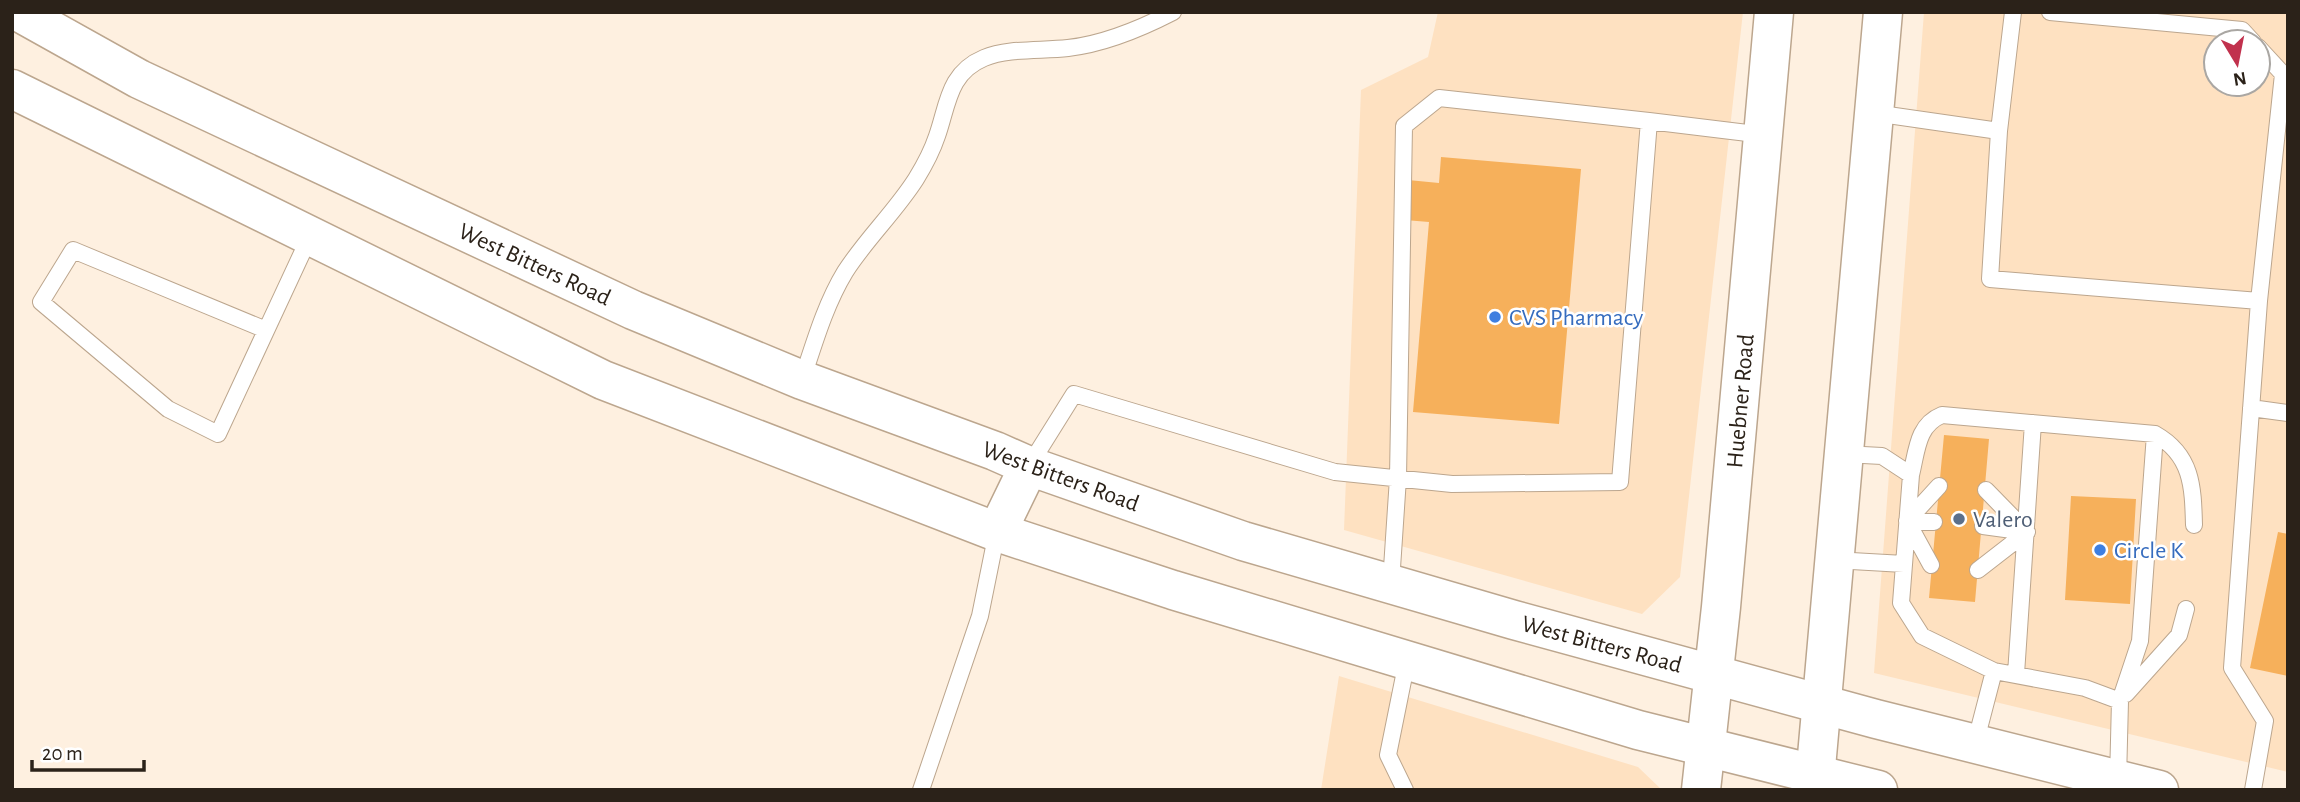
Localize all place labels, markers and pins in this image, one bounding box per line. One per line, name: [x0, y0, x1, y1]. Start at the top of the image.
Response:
place label: CVS Pharmacy: [1509, 306, 1643, 330]
marker: CVS Pharmacy: [1487, 309, 1503, 325]
place label: Valero: [1973, 508, 2033, 532]
marker: Valero: [1951, 511, 1967, 527]
place label: Circle K: [2114, 539, 2184, 563]
marker: Circle K: [2092, 542, 2108, 558]

